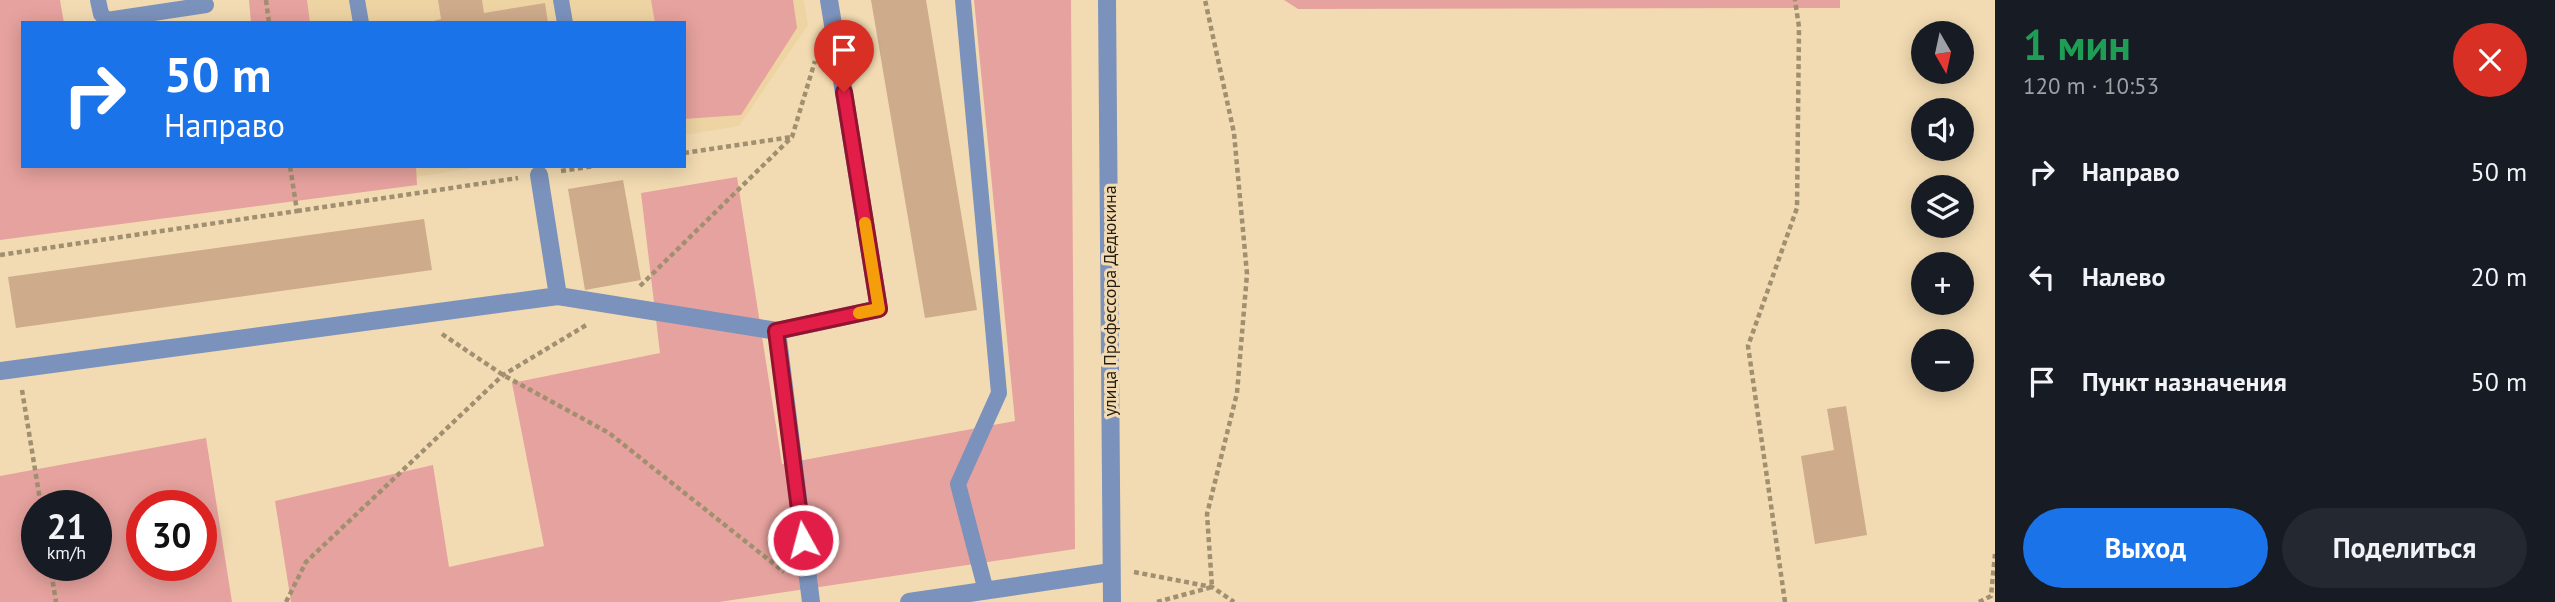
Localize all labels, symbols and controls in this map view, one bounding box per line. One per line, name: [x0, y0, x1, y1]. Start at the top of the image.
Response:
text: 1 мин: [2023, 17, 2131, 72]
pin: [814, 20, 874, 92]
north arrow: [1911, 21, 1974, 84]
map controls: [1911, 21, 1974, 392]
button: close: [2453, 23, 2527, 97]
icon: arrive: [825, 31, 863, 69]
text: 50 m: [164, 42, 271, 106]
icon: right: [49, 49, 140, 140]
text: 120 m · 10:53: [2023, 71, 2159, 100]
button: sound: [1911, 98, 1974, 161]
text: Направо: [164, 104, 285, 146]
icon: right: [2023, 153, 2061, 191]
text: Направо: [2082, 155, 2180, 188]
text: 50 m: [2471, 155, 2527, 188]
button: layers: [1911, 175, 1974, 238]
street label: улица Профессора Дедюкина: [1098, 185, 1121, 417]
button: +: [1911, 252, 1974, 315]
icon: left: [2023, 258, 2061, 296]
text: Налево: [2082, 260, 2166, 293]
text: 20 m: [2471, 260, 2527, 293]
button: −: [1911, 329, 1974, 392]
icon: arrive: [2023, 363, 2061, 401]
text: Пункт назначения: [2082, 365, 2287, 398]
text: 50 m: [2471, 365, 2527, 398]
speed limit sign: 30: [126, 490, 217, 581]
text: 21: [47, 503, 86, 549]
position arrow: [766, 503, 840, 577]
button: Выход: [2023, 508, 2268, 588]
button: Поделиться: [2282, 508, 2527, 588]
text: km/h: [47, 541, 86, 564]

